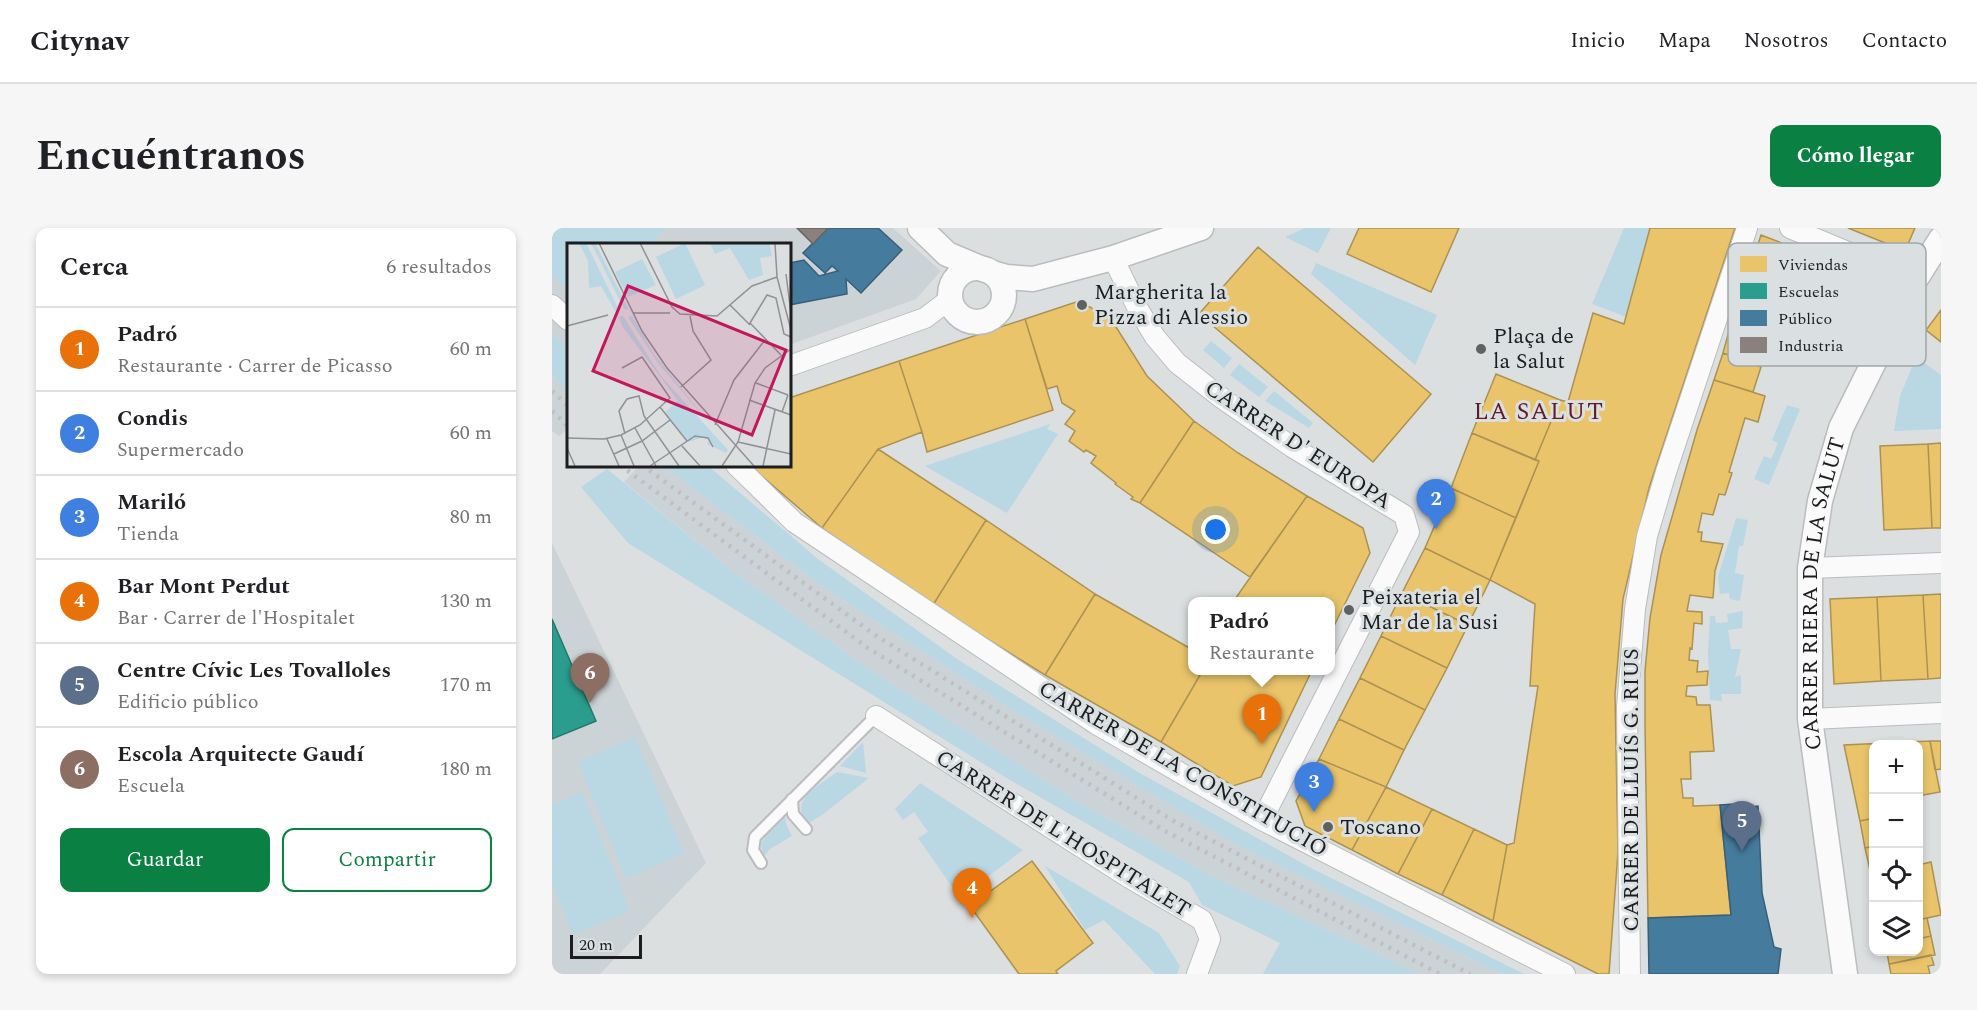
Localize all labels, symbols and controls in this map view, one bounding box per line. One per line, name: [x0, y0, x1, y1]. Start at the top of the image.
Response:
text: Citynav: [30, 20, 129, 63]
text: Inicio: [1570, 25, 1625, 57]
text: Mapa: [1658, 25, 1711, 57]
text: Nosotros: [1744, 25, 1829, 57]
text: Contacto: [1862, 25, 1947, 57]
text: Encuéntranos: [36, 125, 306, 188]
button: Cómo llegar: [1770, 125, 1941, 187]
inset map: [567, 243, 790, 466]
legend: [1728, 243, 1926, 366]
text: Cerca: [60, 247, 128, 287]
text: 6 resultados: [386, 252, 492, 282]
text: Viviendas: [1778, 253, 1848, 277]
place label: Margherita la Pizza di Alessio: [1094, 276, 1248, 334]
text: Escuelas: [1778, 280, 1839, 304]
marker: Margherita la Pizza di Alessio: [1075, 298, 1089, 312]
text: Público: [1778, 307, 1832, 331]
text: Padró: [117, 318, 177, 351]
place label: Plaça de la Salut: [1493, 320, 1574, 378]
text: 1: [74, 334, 85, 364]
text: 60 m: [450, 334, 492, 364]
text: Industria: [1778, 334, 1843, 358]
marker: Plaça de la Salut: [1474, 342, 1488, 356]
text: Restaurante · Carrer de Picasso: [117, 351, 393, 381]
street label: CARRER D' EUROPA: [1198, 372, 1398, 518]
district label: LA SALUT: [1473, 394, 1605, 430]
text: Condis: [117, 402, 188, 435]
text: 2: [74, 418, 85, 448]
text: 60 m: [450, 418, 492, 448]
street label: CARRER RIERA DE LA SALUT: [1794, 433, 1854, 752]
text: Supermercado: [117, 435, 244, 465]
pin: 2: [1416, 480, 1456, 529]
text: Mariló: [117, 486, 186, 519]
text: 3: [74, 502, 85, 532]
text: 80 m: [450, 502, 492, 532]
your location: [1201, 515, 1230, 544]
text: Tienda: [117, 519, 179, 549]
text: Bar Mont Perdut: [117, 570, 290, 603]
place label: Peixateria el Mar de la Susi: [1361, 581, 1499, 639]
text: 4: [74, 586, 85, 616]
text: 130 m: [440, 586, 492, 616]
popup: [1188, 597, 1335, 675]
text: Bar · Carrer de l'Hospitalet: [117, 603, 355, 633]
marker: Peixateria el Mar de la Susi: [1342, 603, 1356, 617]
text: Padró: [1209, 605, 1269, 638]
text: Restaurante: [1209, 638, 1314, 668]
street label: CARRER DE LLUÍS G. RIUS: [1615, 648, 1648, 932]
text: Centre Cívic Les Tovalloles: [117, 654, 391, 687]
pin: 6: [570, 654, 609, 703]
text: 5: [74, 670, 85, 700]
text: 170 m: [440, 670, 492, 700]
street label: CARRER DE LA CONSTITUCIÓ: [1032, 672, 1334, 866]
text: Edificio público: [117, 687, 259, 717]
pin: 1: [1242, 694, 1282, 744]
text: Escola Arquitecte Gaudí: [117, 738, 364, 771]
map controls: [1869, 740, 1923, 956]
button: +: [1869, 740, 1923, 794]
street label: CARRER DE L'HOSPITALET: [929, 742, 1197, 926]
text: 6: [74, 754, 85, 784]
text: 180 m: [440, 754, 492, 784]
pin: 3: [1294, 762, 1334, 812]
text: Escuela: [117, 771, 185, 801]
button: −: [1869, 794, 1923, 848]
pin: 5: [1722, 802, 1762, 851]
place label: Toscano: [1340, 811, 1421, 844]
marker: Toscano: [1321, 820, 1335, 834]
button: Guardar: [60, 828, 270, 892]
button: Compartir: [282, 828, 492, 892]
button: locate: [1869, 848, 1923, 902]
pin: 4: [952, 868, 992, 918]
button: layers: [1869, 902, 1923, 956]
scale bar: [570, 932, 642, 960]
text: 20 m: [579, 933, 613, 957]

